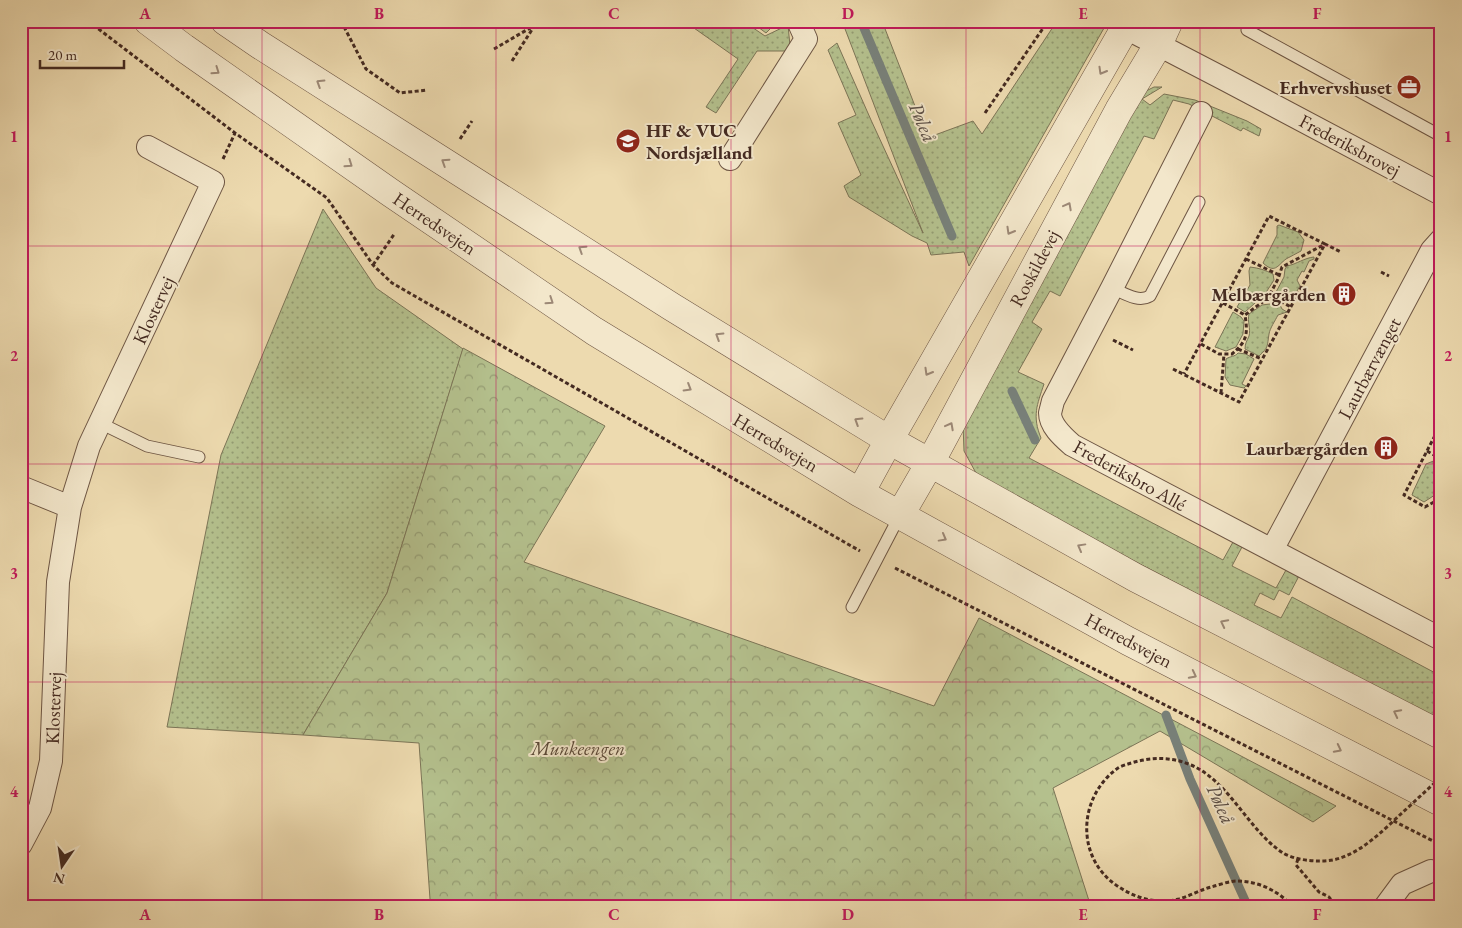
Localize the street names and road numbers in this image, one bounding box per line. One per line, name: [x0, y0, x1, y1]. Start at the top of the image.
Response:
street label: Frederiksbrovej: [1295, 108, 1405, 183]
street label: Herredsvejen: [388, 186, 481, 260]
street label: Roskildevej: [1004, 225, 1065, 311]
street label: Klostervej: [127, 272, 180, 348]
street label: Laurbærvænget: [1332, 313, 1407, 423]
street label: Herredsvejen: [728, 407, 823, 478]
street label: Frederiksbro Allé: [1069, 434, 1191, 517]
street label: Herredsvejen: [1081, 607, 1177, 674]
street label: Klostervej: [40, 671, 67, 745]

